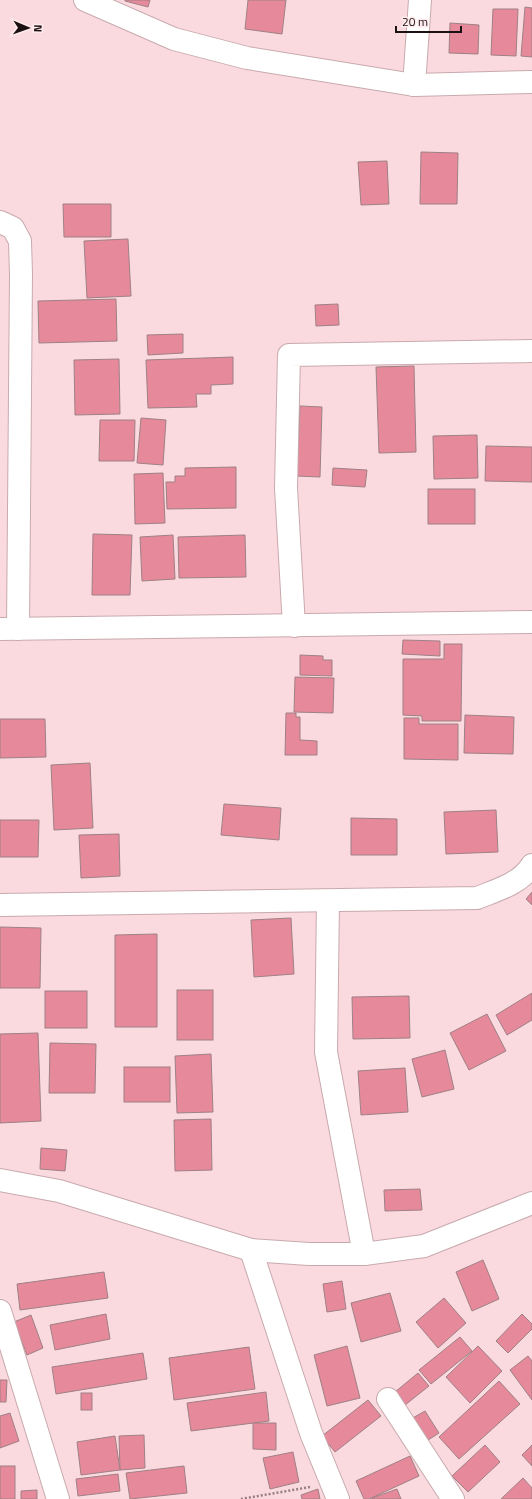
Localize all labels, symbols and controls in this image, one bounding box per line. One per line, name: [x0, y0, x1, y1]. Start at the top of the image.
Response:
north arrow: [8, 8, 48, 48]
scale bar: [396, 8, 461, 34]
text: 20 m: [402, 12, 428, 31]
text: N: [30, 24, 46, 32]

